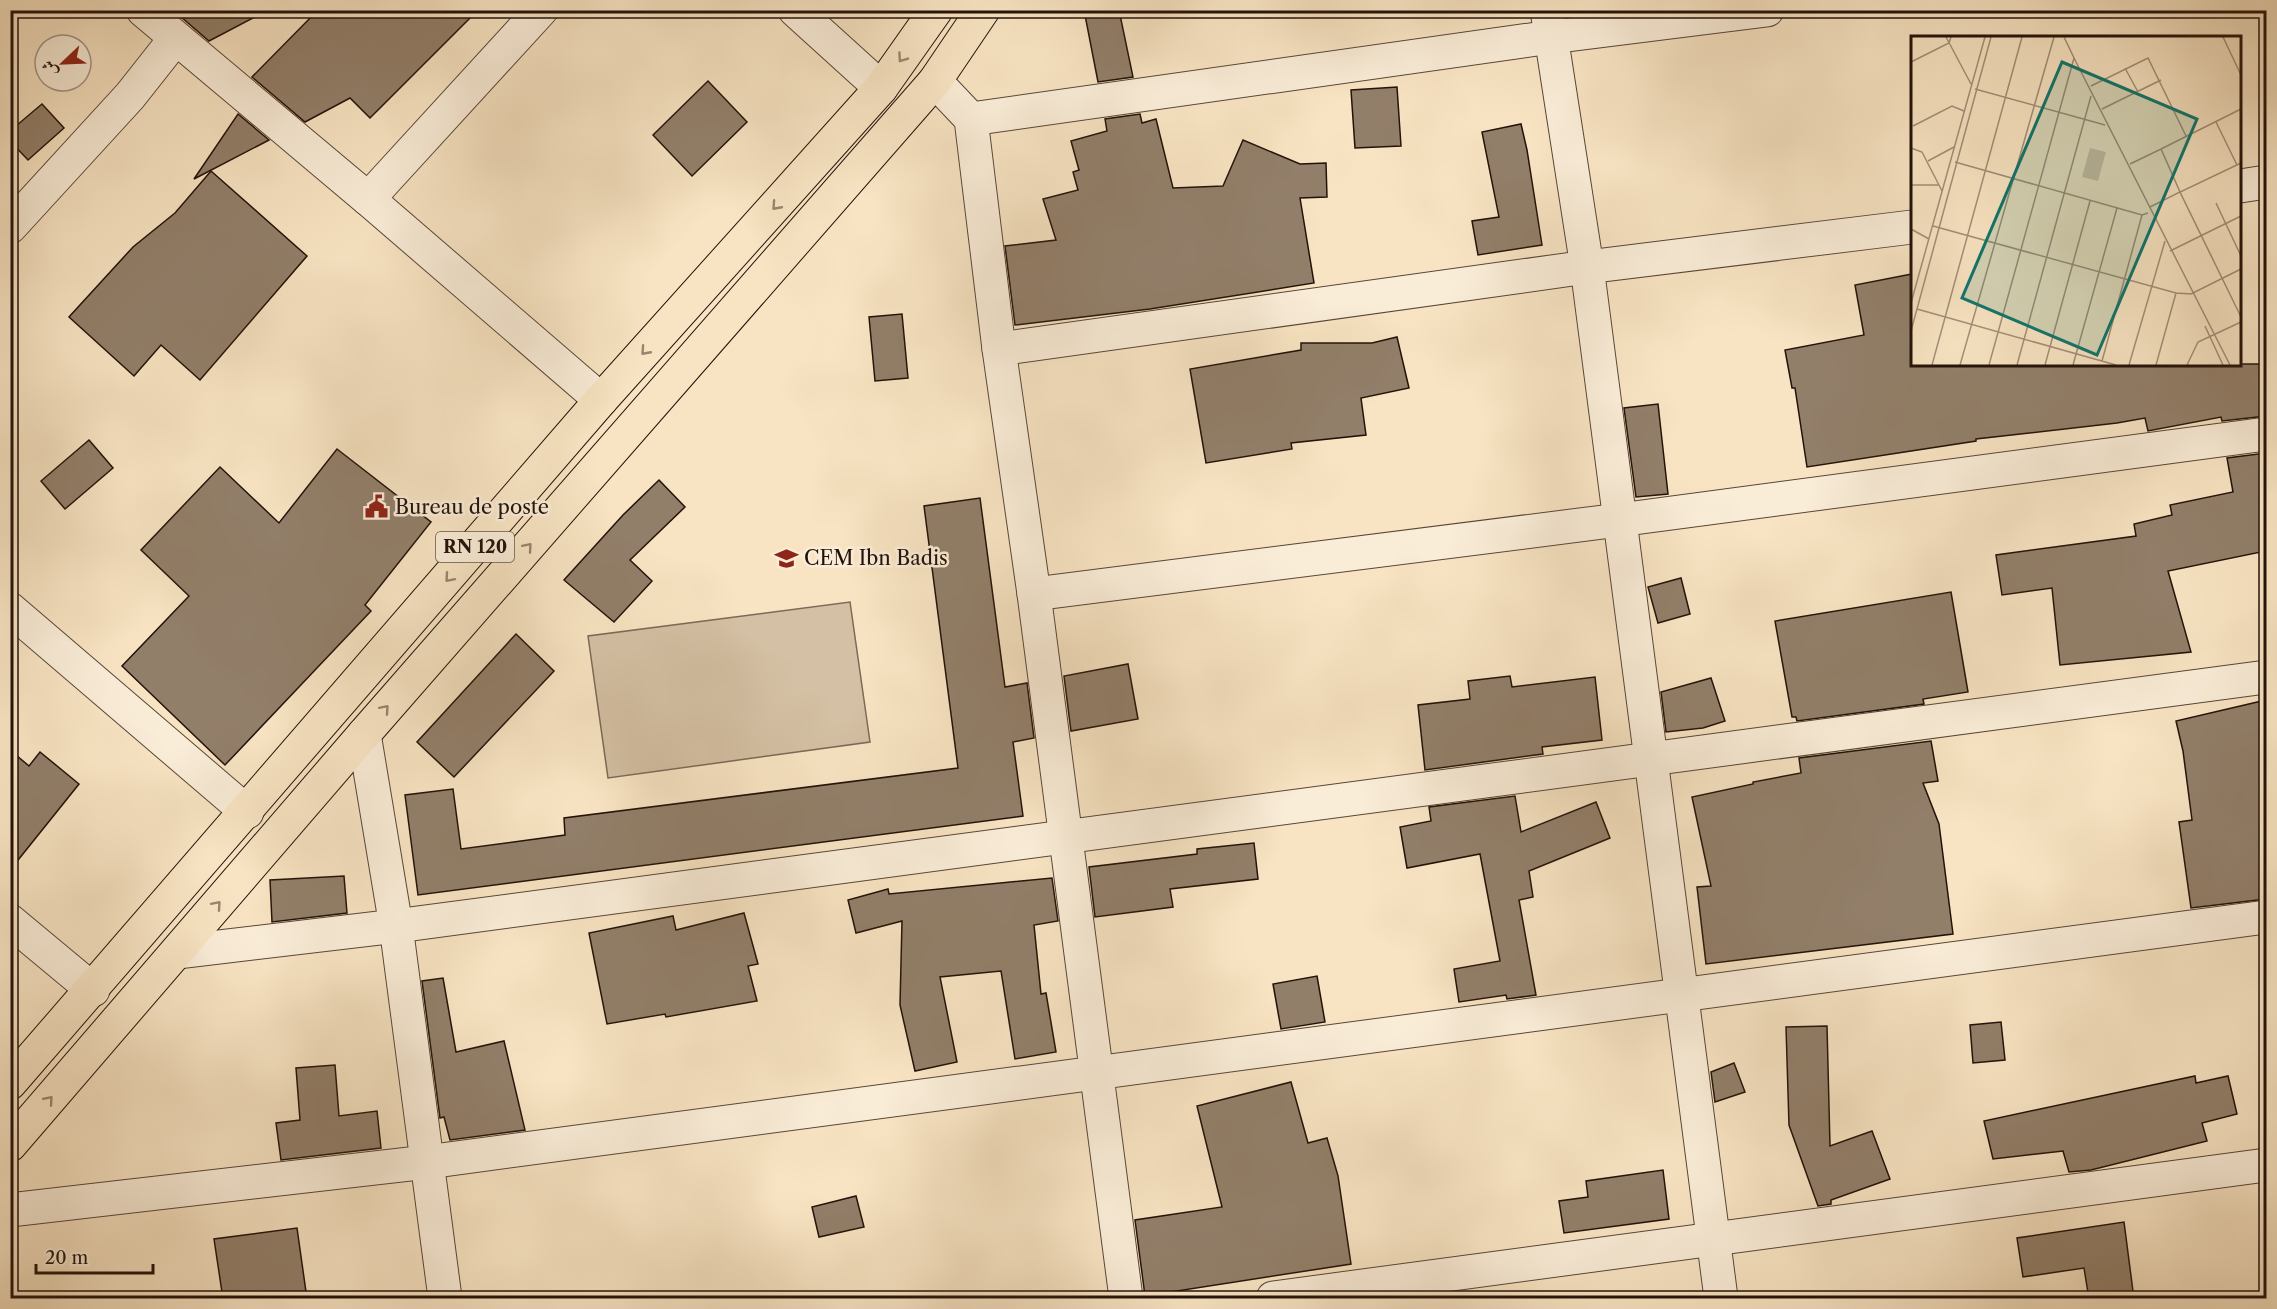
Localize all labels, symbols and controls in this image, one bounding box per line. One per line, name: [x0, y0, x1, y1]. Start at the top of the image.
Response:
north arrow: [33, 33, 93, 93]
inset map: [1911, 36, 2241, 366]
one-way arrow: [898, 52, 909, 63]
text: ش: [37, 58, 61, 80]
one-way arrow: [772, 199, 783, 210]
one-way arrow: [641, 344, 652, 355]
public building icon: Bureau de poste: [364, 494, 390, 520]
place label: Bureau de poste: [395, 495, 549, 519]
road number: RN 120: [436, 532, 514, 562]
one-way arrow: [520, 543, 531, 554]
school or university icon: CEM Ibn Badis: [773, 545, 799, 571]
place label: CEM Ibn Badis: [804, 546, 948, 570]
one-way arrow: [445, 571, 456, 582]
one-way arrow: [378, 705, 389, 716]
one-way arrow: [210, 901, 221, 912]
one-way arrow: [42, 1096, 53, 1107]
scale bar: [36, 1237, 153, 1275]
text: 20 m: [45, 1247, 89, 1269]

